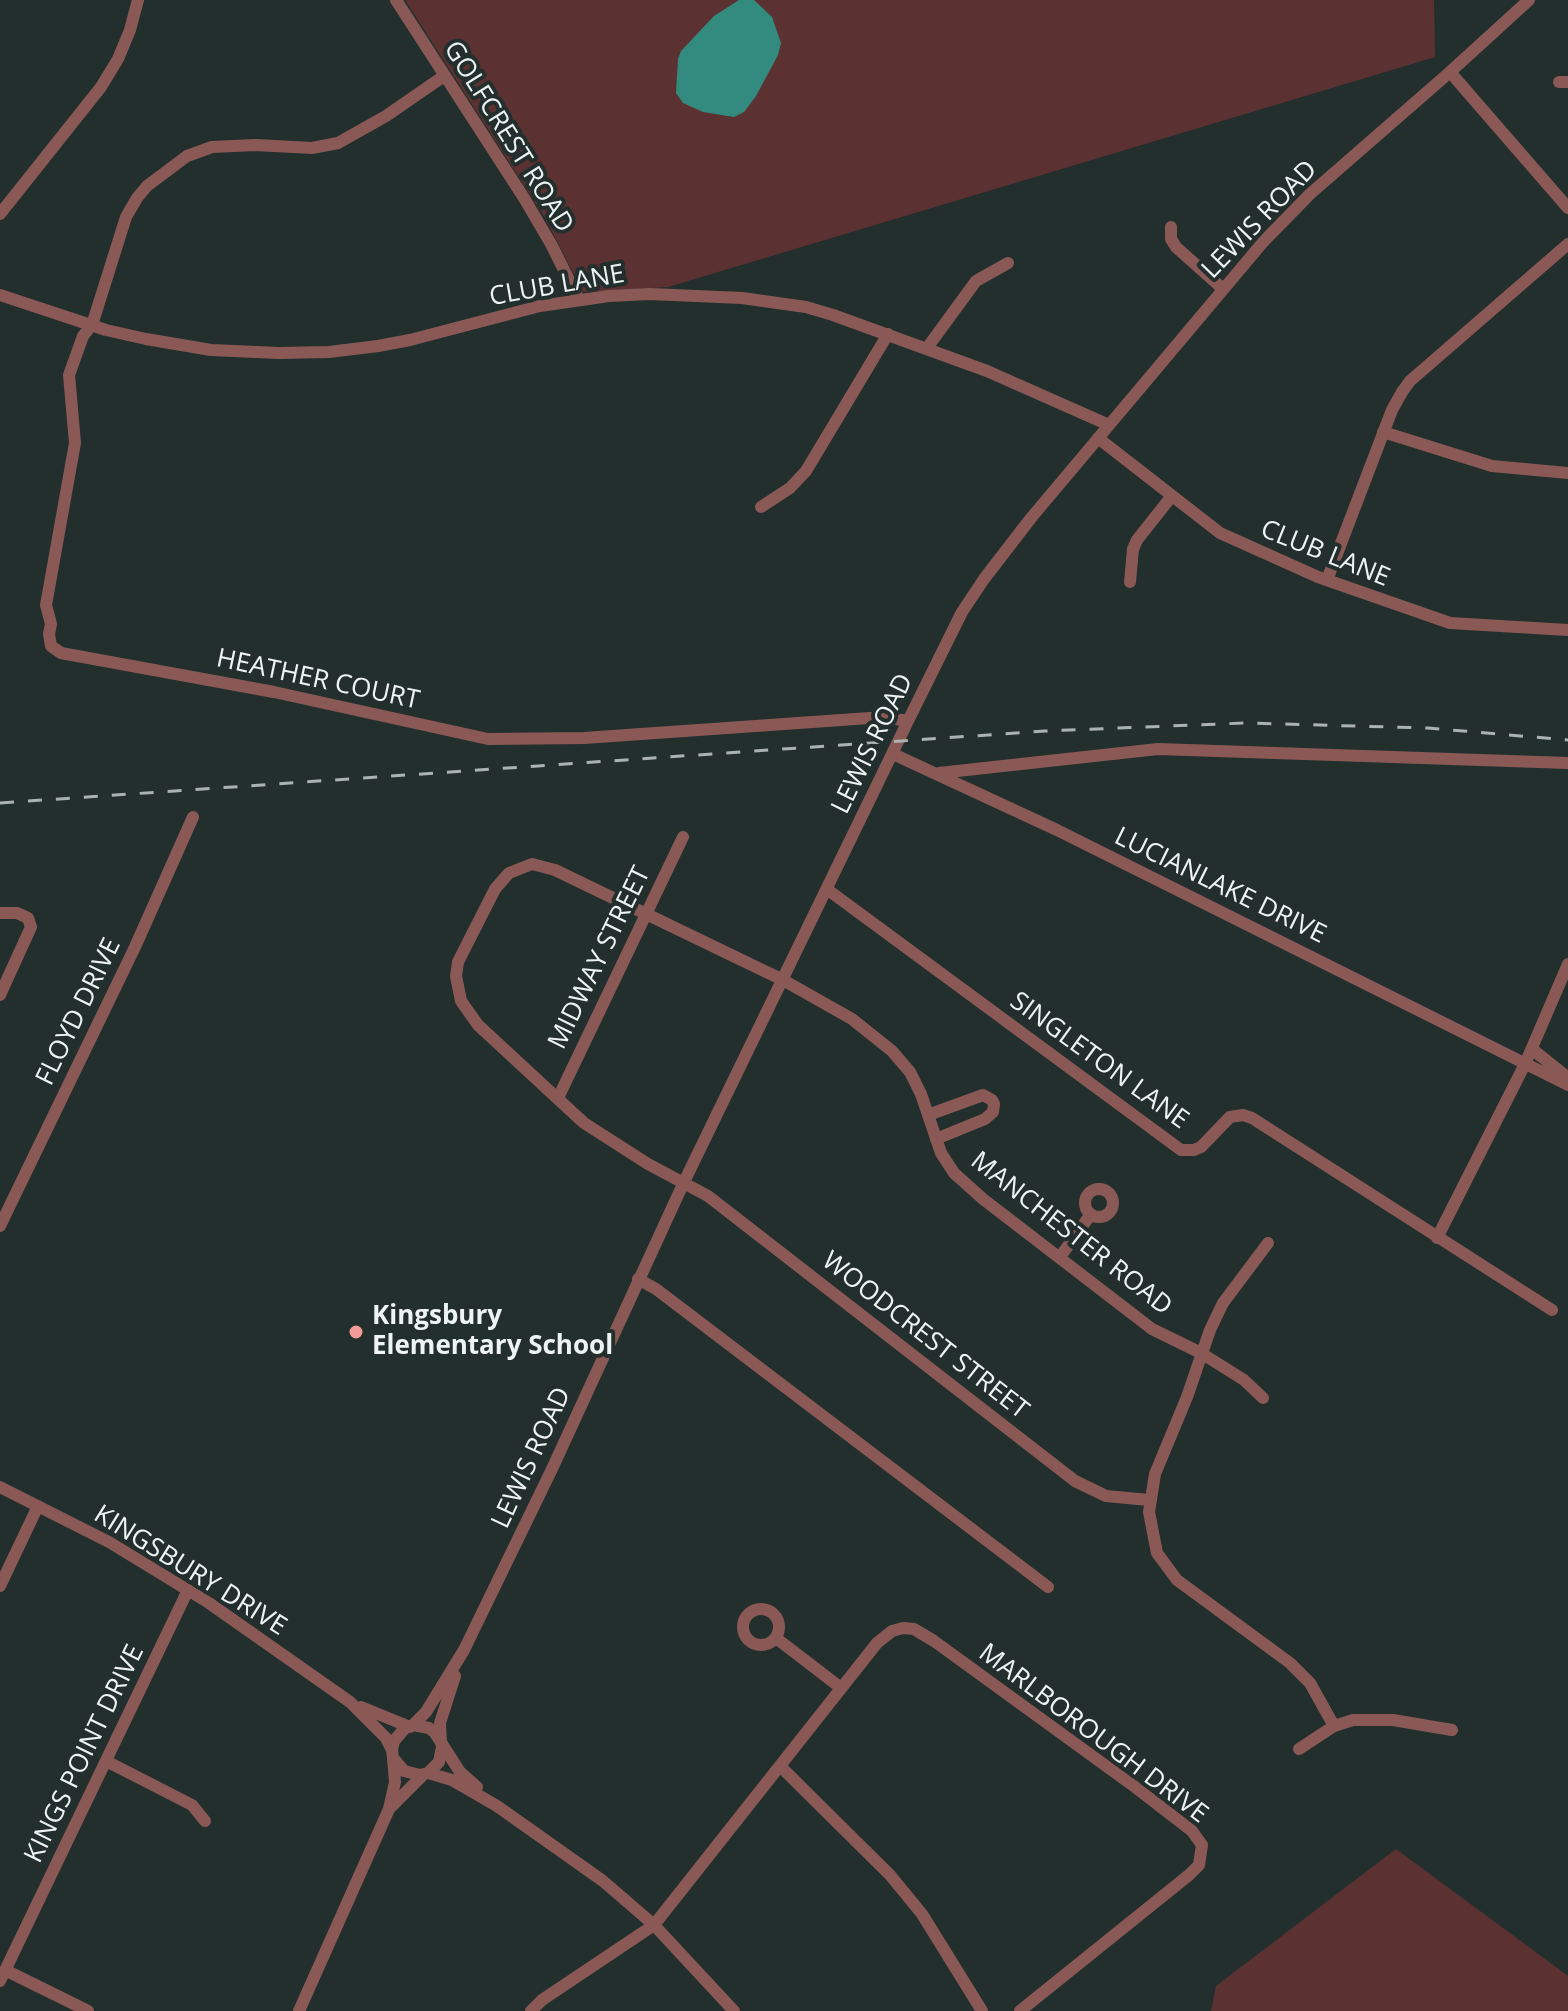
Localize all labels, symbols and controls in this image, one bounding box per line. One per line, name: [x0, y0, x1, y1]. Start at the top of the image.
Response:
street label: GOLFCREST ROAD: [437, 35, 579, 239]
street label: LEWIS ROAD: [1196, 155, 1324, 285]
street label: CLUB LANE: [487, 259, 627, 313]
street label: CLUB LANE: [1256, 514, 1394, 594]
street label: HEATHER COURT: [214, 643, 422, 717]
street label: LEWIS ROAD: [826, 669, 920, 819]
street label: LUCIANLAKE DRIVE: [1109, 821, 1331, 951]
street label: MIDWAY STREET: [542, 862, 658, 1054]
street label: FLOYD DRIVE: [30, 933, 128, 1091]
street label: SINGLETON LANE: [1004, 986, 1194, 1136]
street label: MANCHESTER ROAD: [964, 1146, 1178, 1322]
street label: WOODCREST STREET: [816, 1246, 1034, 1426]
place label: Kingsbury Elementary School: [372, 1301, 613, 1362]
marker: Kingsbury Elementary School: [347, 1323, 365, 1341]
street label: LEWIS ROAD: [486, 1383, 578, 1533]
street label: KINGSBURY DRIVE: [88, 1499, 292, 1643]
street label: MARLBOROUGH DRIVE: [972, 1638, 1214, 1830]
street label: KINGS POINT DRIVE: [19, 1640, 151, 1868]

